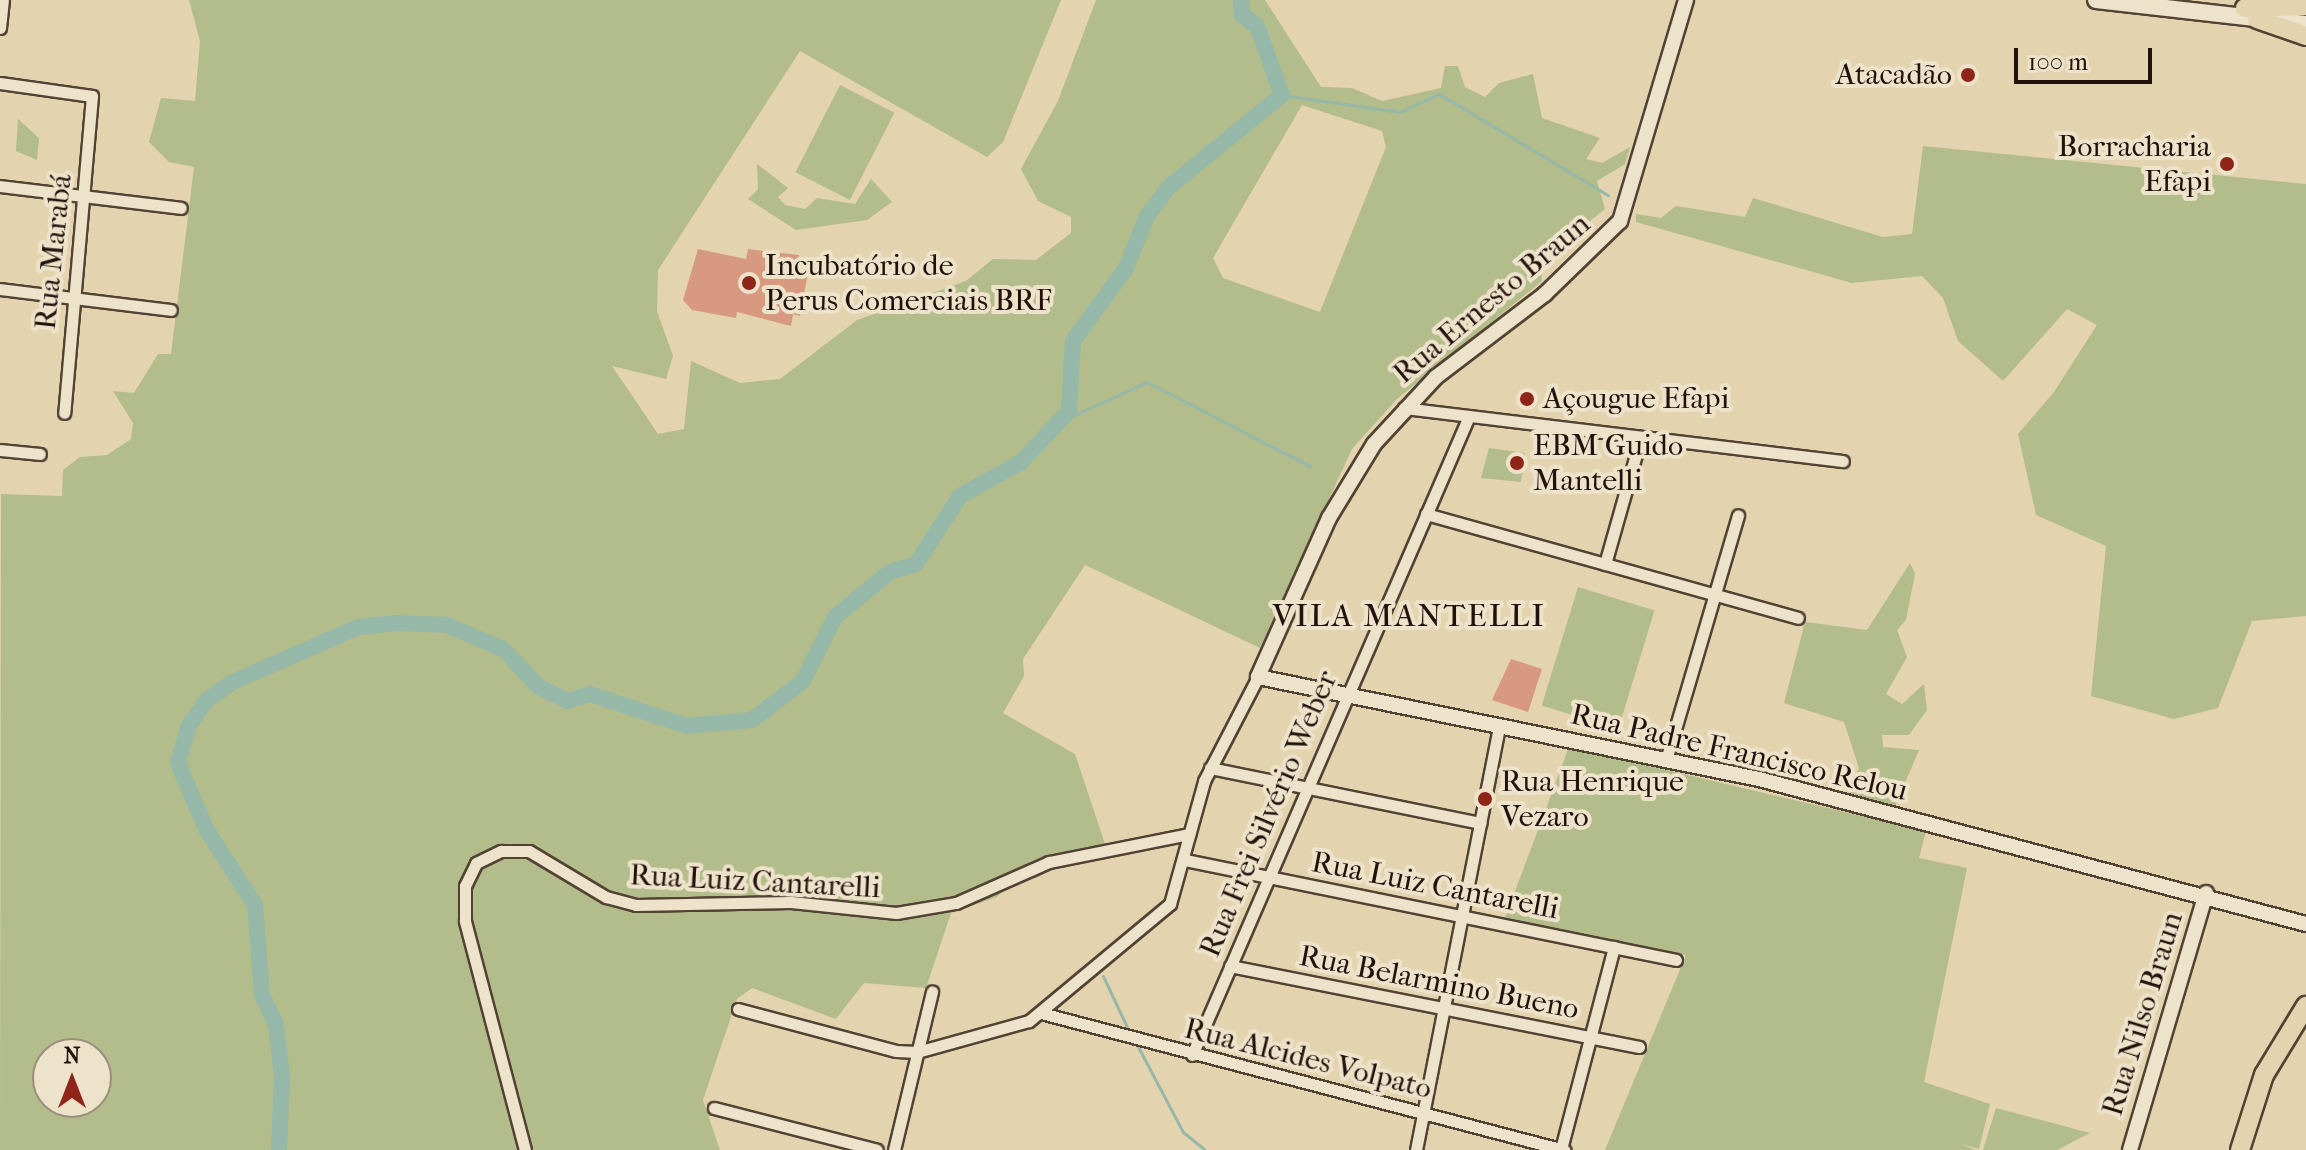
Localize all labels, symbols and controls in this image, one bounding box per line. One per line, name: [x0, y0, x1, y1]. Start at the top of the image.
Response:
scale bar: [2018, 32, 2156, 82]
text: 100 m: [2028, 48, 2088, 76]
place label: Atacadão: [1836, 57, 1952, 93]
marker: Atacadão: [1959, 66, 1977, 84]
place label: Borracharia Efapi: [2058, 129, 2211, 200]
marker: Borracharia Efapi: [2218, 155, 2236, 173]
street label: Rua Marabá: [28, 172, 80, 332]
street label: Rua Ernesto Braun: [1386, 206, 1598, 392]
place label: Incubatório de Perus Comerciais BRF: [765, 248, 1052, 318]
marker: Incubatório de Perus Comerciais BRF: [740, 274, 758, 292]
place label: Açougue Efapi: [1543, 381, 1729, 417]
marker: Açougue Efapi: [1518, 390, 1536, 408]
place label: EBM Guido Mantelli: [1533, 428, 1683, 498]
marker: EBM Guido Mantelli: [1508, 454, 1526, 472]
district label: VILA MANTELLI: [1272, 597, 1546, 635]
street label: Rua Frei Silvério Weber: [1192, 665, 1346, 963]
street label: Rua Padre Francisco Relou: [1567, 697, 1911, 809]
place label: Rua Henrique Vezaro: [1501, 764, 1684, 834]
marker: Rua Henrique Vezaro: [1476, 790, 1494, 808]
street label: Rua Luiz Cantarelli: [1308, 844, 1562, 928]
street label: Rua Luiz Cantarelli: [629, 857, 881, 907]
street label: Rua Nilso Braun: [2095, 908, 2191, 1120]
street label: Rua Belarmino Bueno: [1296, 938, 1582, 1028]
street label: Rua Alcides Volpato: [1181, 1011, 1435, 1107]
north arrow: [32, 1038, 112, 1118]
text: N: [64, 1043, 80, 1069]

